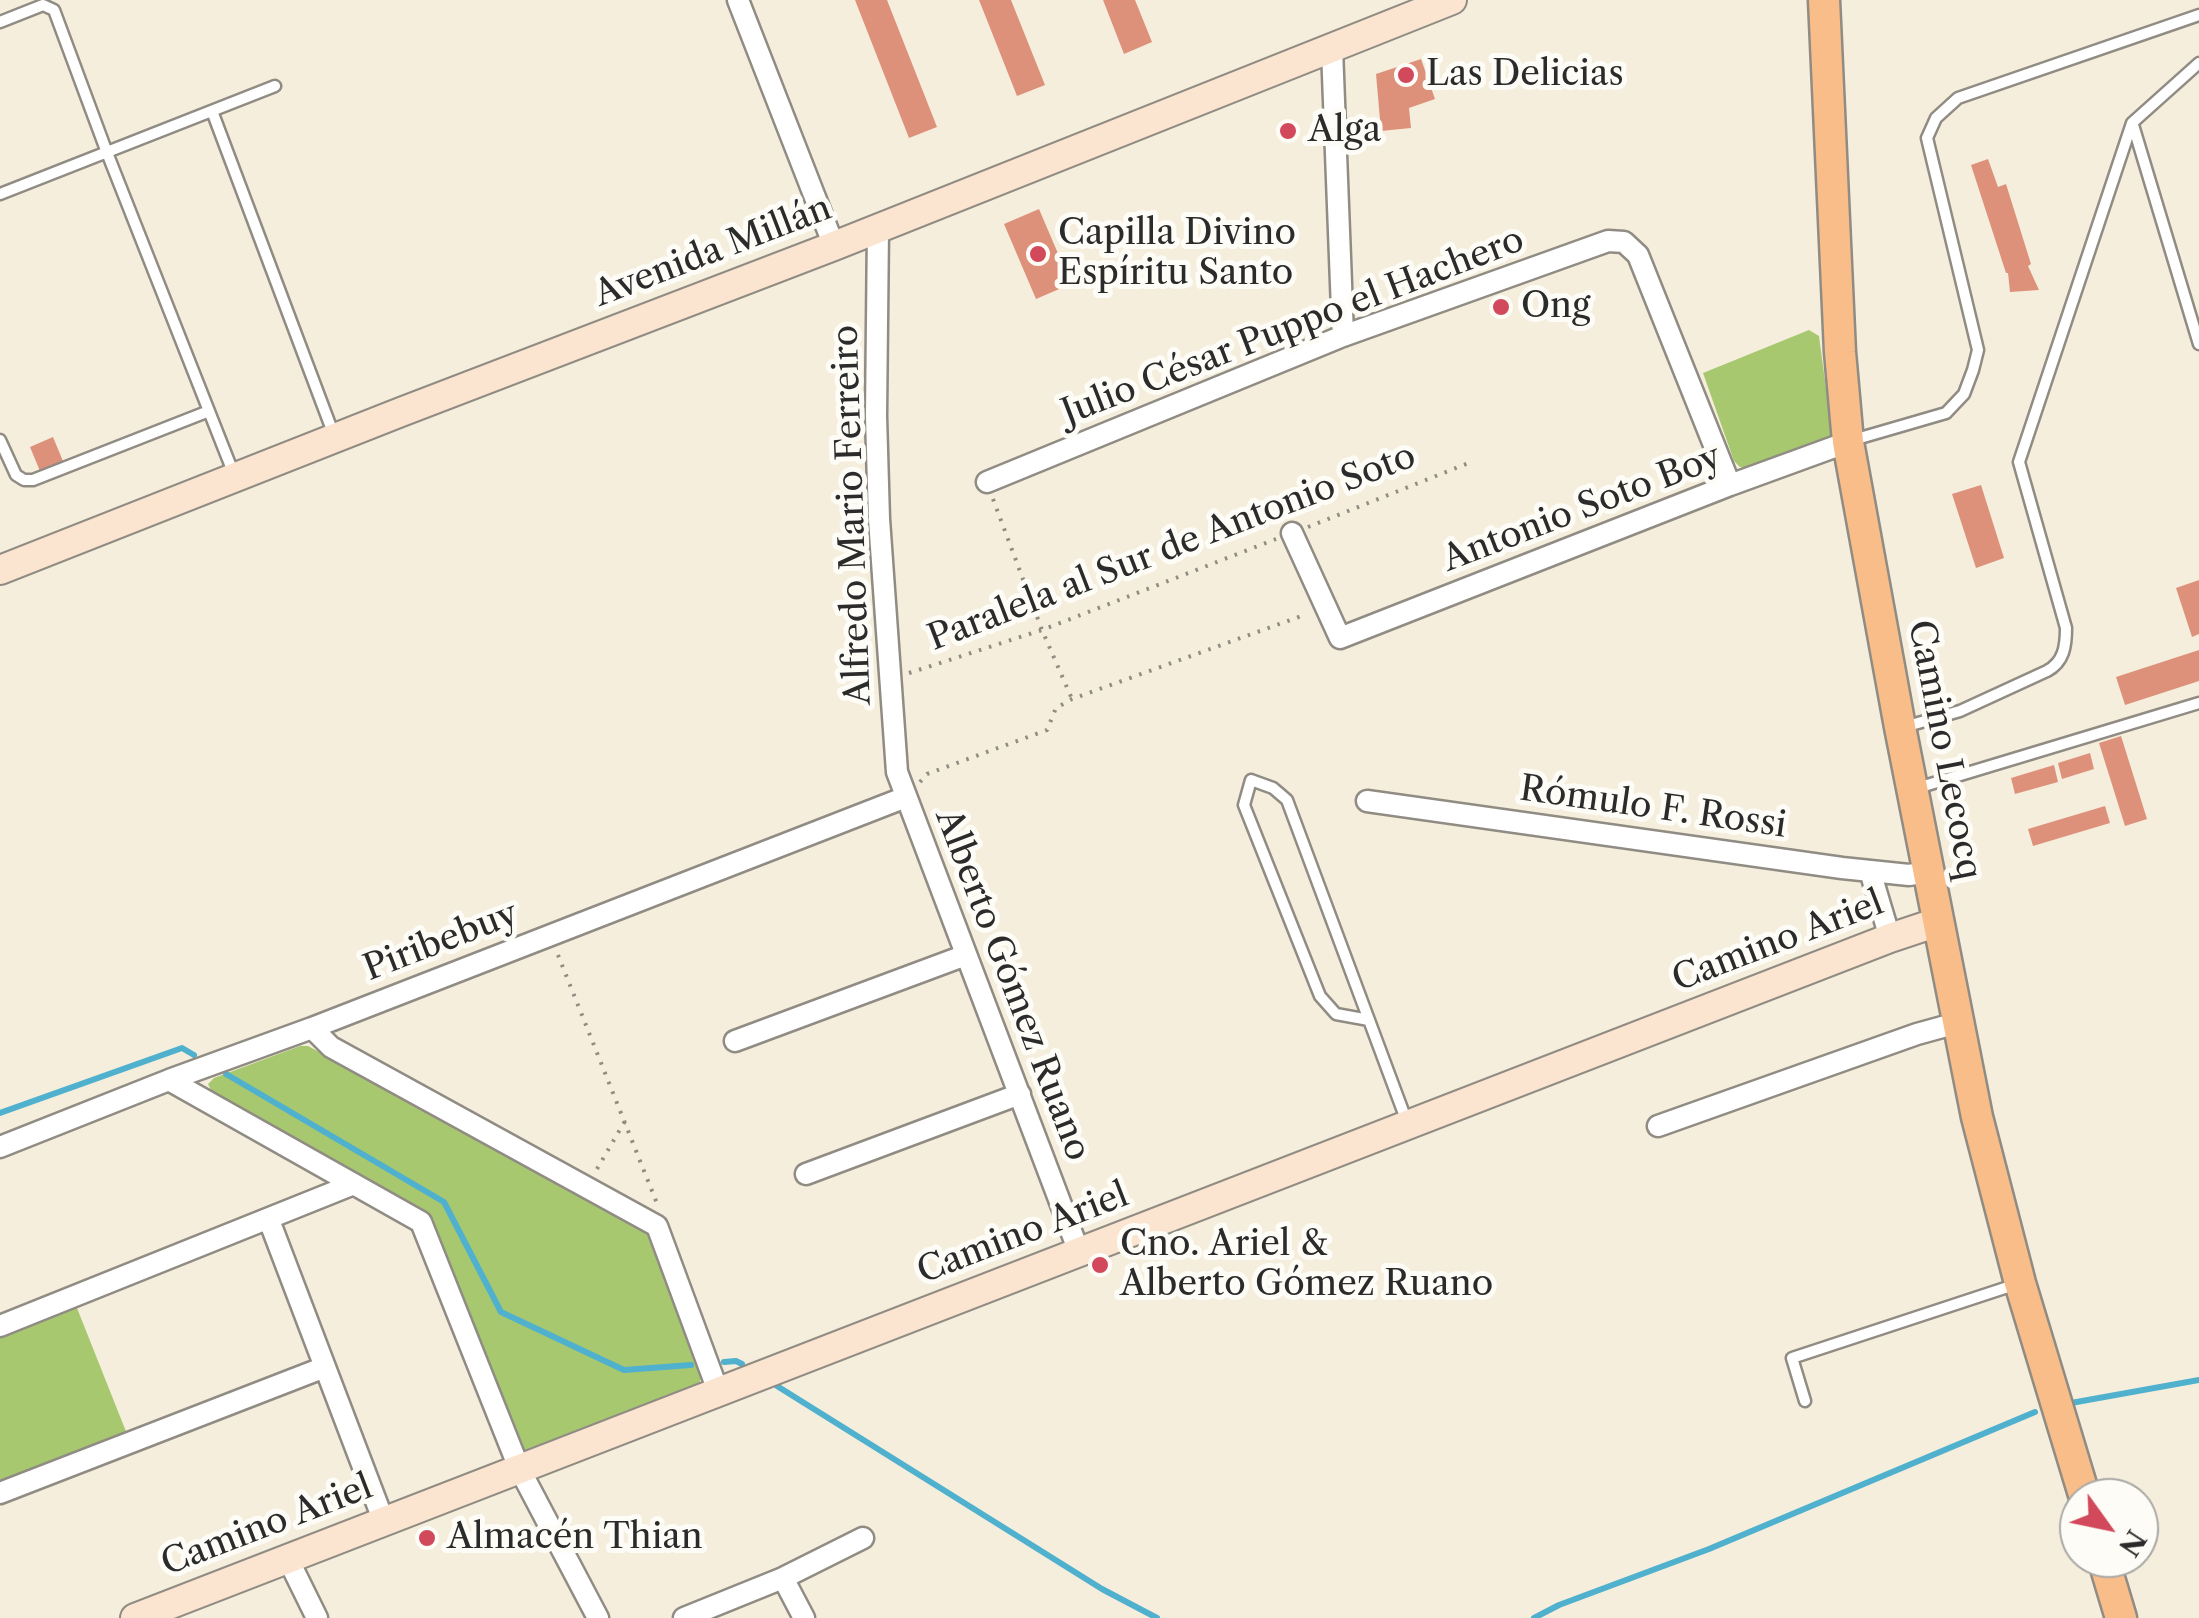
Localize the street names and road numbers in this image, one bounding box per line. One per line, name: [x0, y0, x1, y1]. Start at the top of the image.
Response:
street label: Avenida Millán: [589, 188, 837, 316]
street label: Julio César Puppo el Hachero: [1056, 219, 1530, 435]
street label: Alfredo Mario Ferreiro: [825, 324, 881, 706]
street label: Paralela al Sur de Antonio Soto: [922, 435, 1422, 661]
street label: Antonio Soto Boy: [1437, 437, 1727, 581]
street label: Camino Lecocq: [1898, 617, 1990, 883]
street label: Rómulo F. Rossi: [1517, 769, 1789, 847]
street label: Alberto Gómez Ruano: [926, 803, 1098, 1167]
street label: Camino Ariel: [1667, 882, 1889, 1002]
street label: Piribebuy: [358, 893, 524, 991]
street label: Camino Ariel: [912, 1174, 1134, 1294]
street label: Camino Ariel: [156, 1466, 378, 1586]

